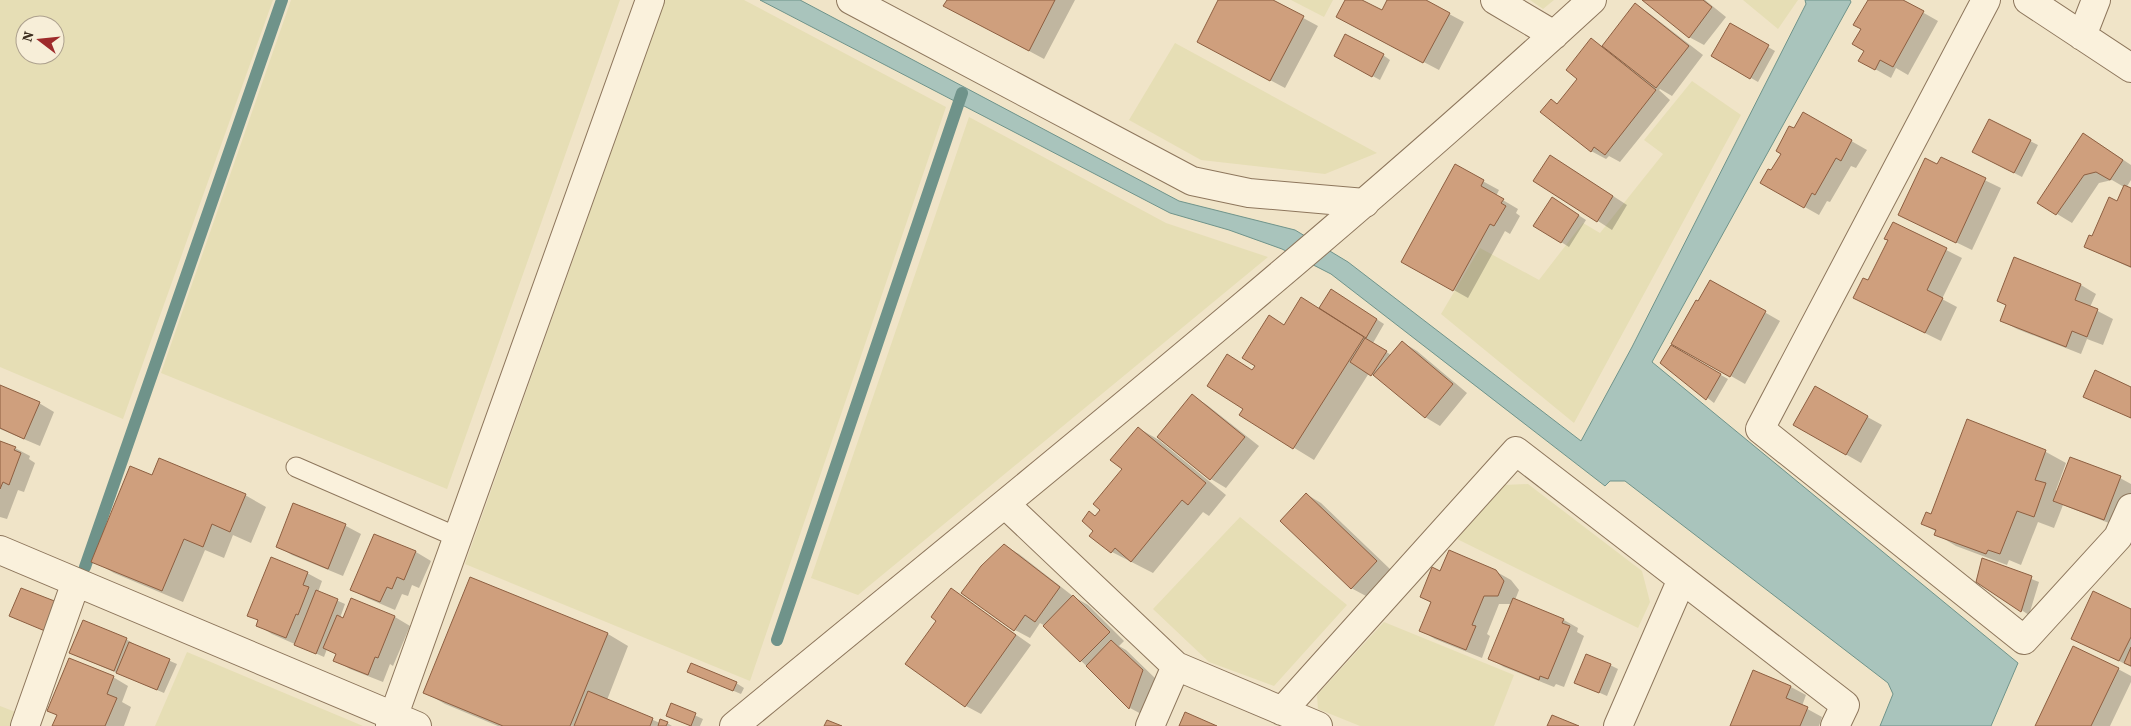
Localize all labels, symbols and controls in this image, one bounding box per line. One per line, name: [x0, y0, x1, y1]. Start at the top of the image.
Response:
north arrow: [15, 15, 65, 65]
text: N: [16, 29, 39, 44]

